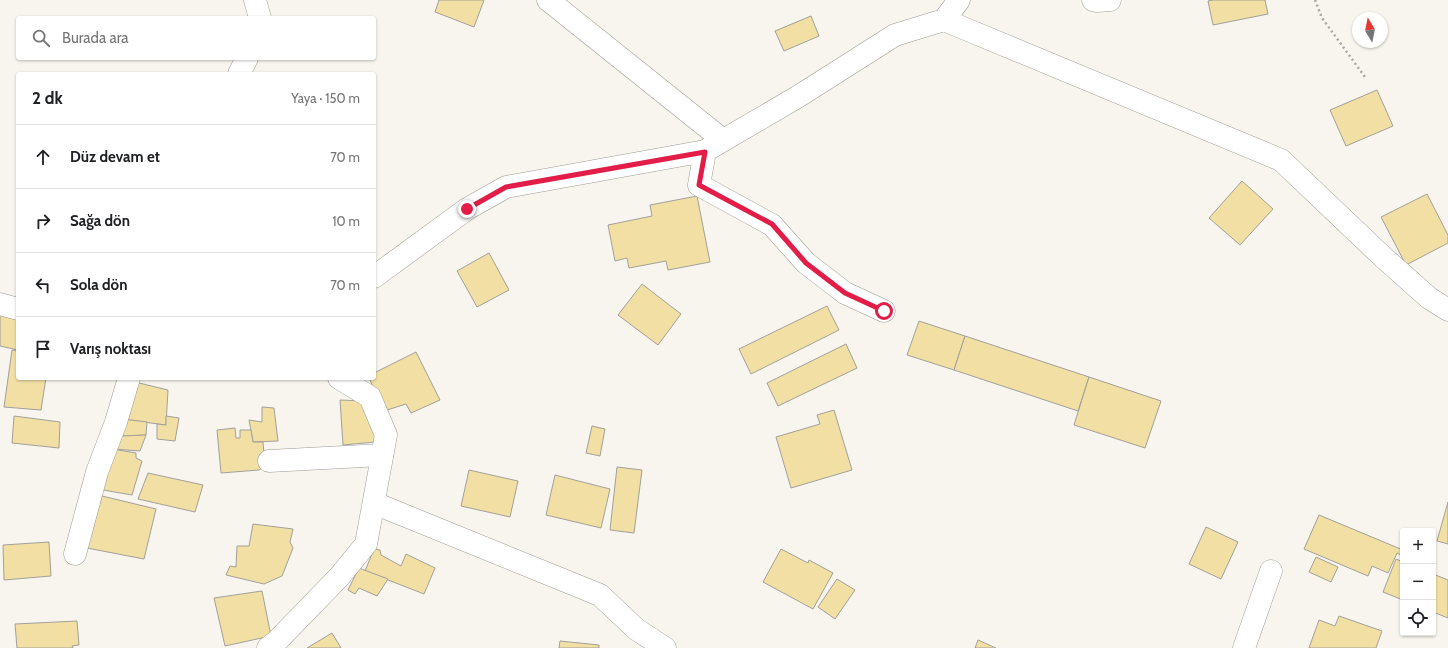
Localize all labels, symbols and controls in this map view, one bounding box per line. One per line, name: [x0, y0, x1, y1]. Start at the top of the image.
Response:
north arrow: [1352, 12, 1388, 48]
search box: [16, 16, 376, 60]
icon: search: [30, 27, 52, 49]
text: Burada ara: [62, 29, 129, 47]
text: 2 dk: [32, 88, 63, 108]
text: Yaya · 150 m: [291, 90, 360, 106]
icon: ahead: [32, 146, 54, 168]
text: Düz devam et: [70, 148, 160, 166]
text: 70 m: [330, 149, 360, 165]
route end: [458, 200, 476, 218]
icon: right: [32, 210, 54, 232]
text: Sağa dön: [70, 212, 130, 230]
text: 10 m: [332, 213, 360, 229]
icon: left: [32, 274, 54, 296]
text: Sola dön: [70, 276, 127, 294]
text: 70 m: [330, 277, 360, 293]
route start: [875, 302, 893, 320]
icon: arrive: [32, 338, 54, 360]
text: Varış noktası: [70, 340, 151, 358]
map controls: [1400, 528, 1436, 636]
button: +: [1400, 528, 1436, 564]
button: −: [1400, 564, 1436, 600]
button: locate: [1400, 600, 1436, 636]

